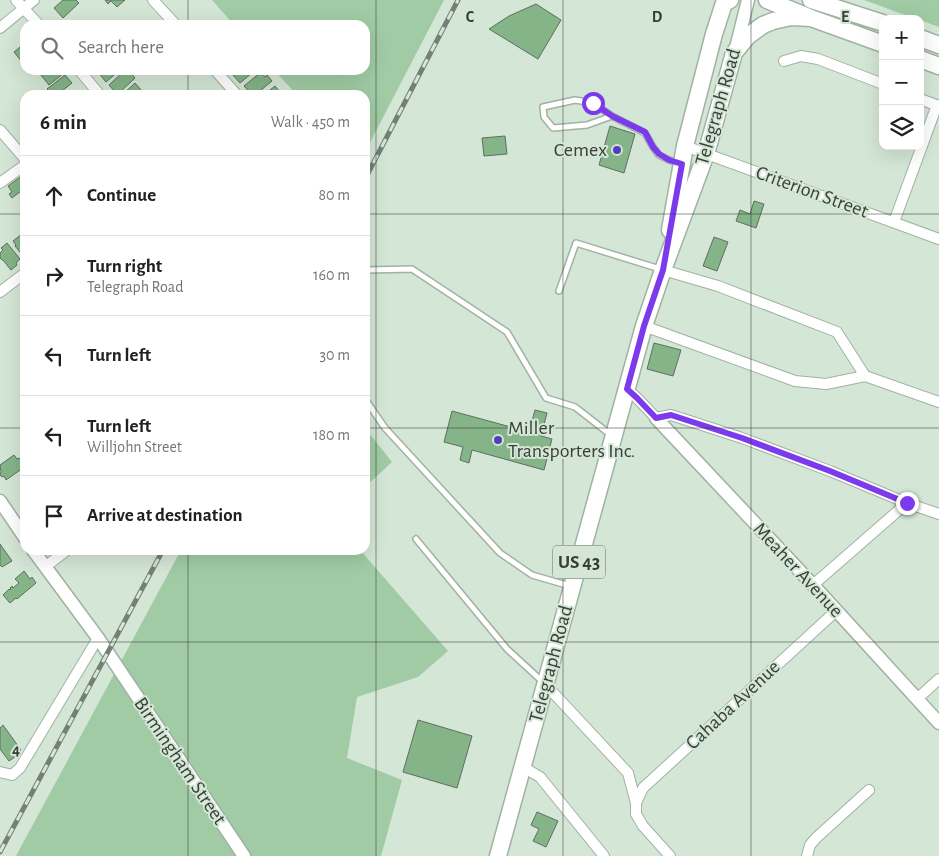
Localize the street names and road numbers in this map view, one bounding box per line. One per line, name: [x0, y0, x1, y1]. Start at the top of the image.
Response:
street label: Telegraph Road: [692, 46, 744, 168]
street label: Criterion Street: [753, 162, 872, 222]
street label: Meaher Avenue: [749, 519, 847, 621]
road number: US 43: [553, 546, 605, 578]
street label: Telegraph Road: [526, 603, 576, 725]
street label: Cahaba Avenue: [682, 657, 784, 753]
street label: Birmingham Street: [130, 694, 230, 829]

